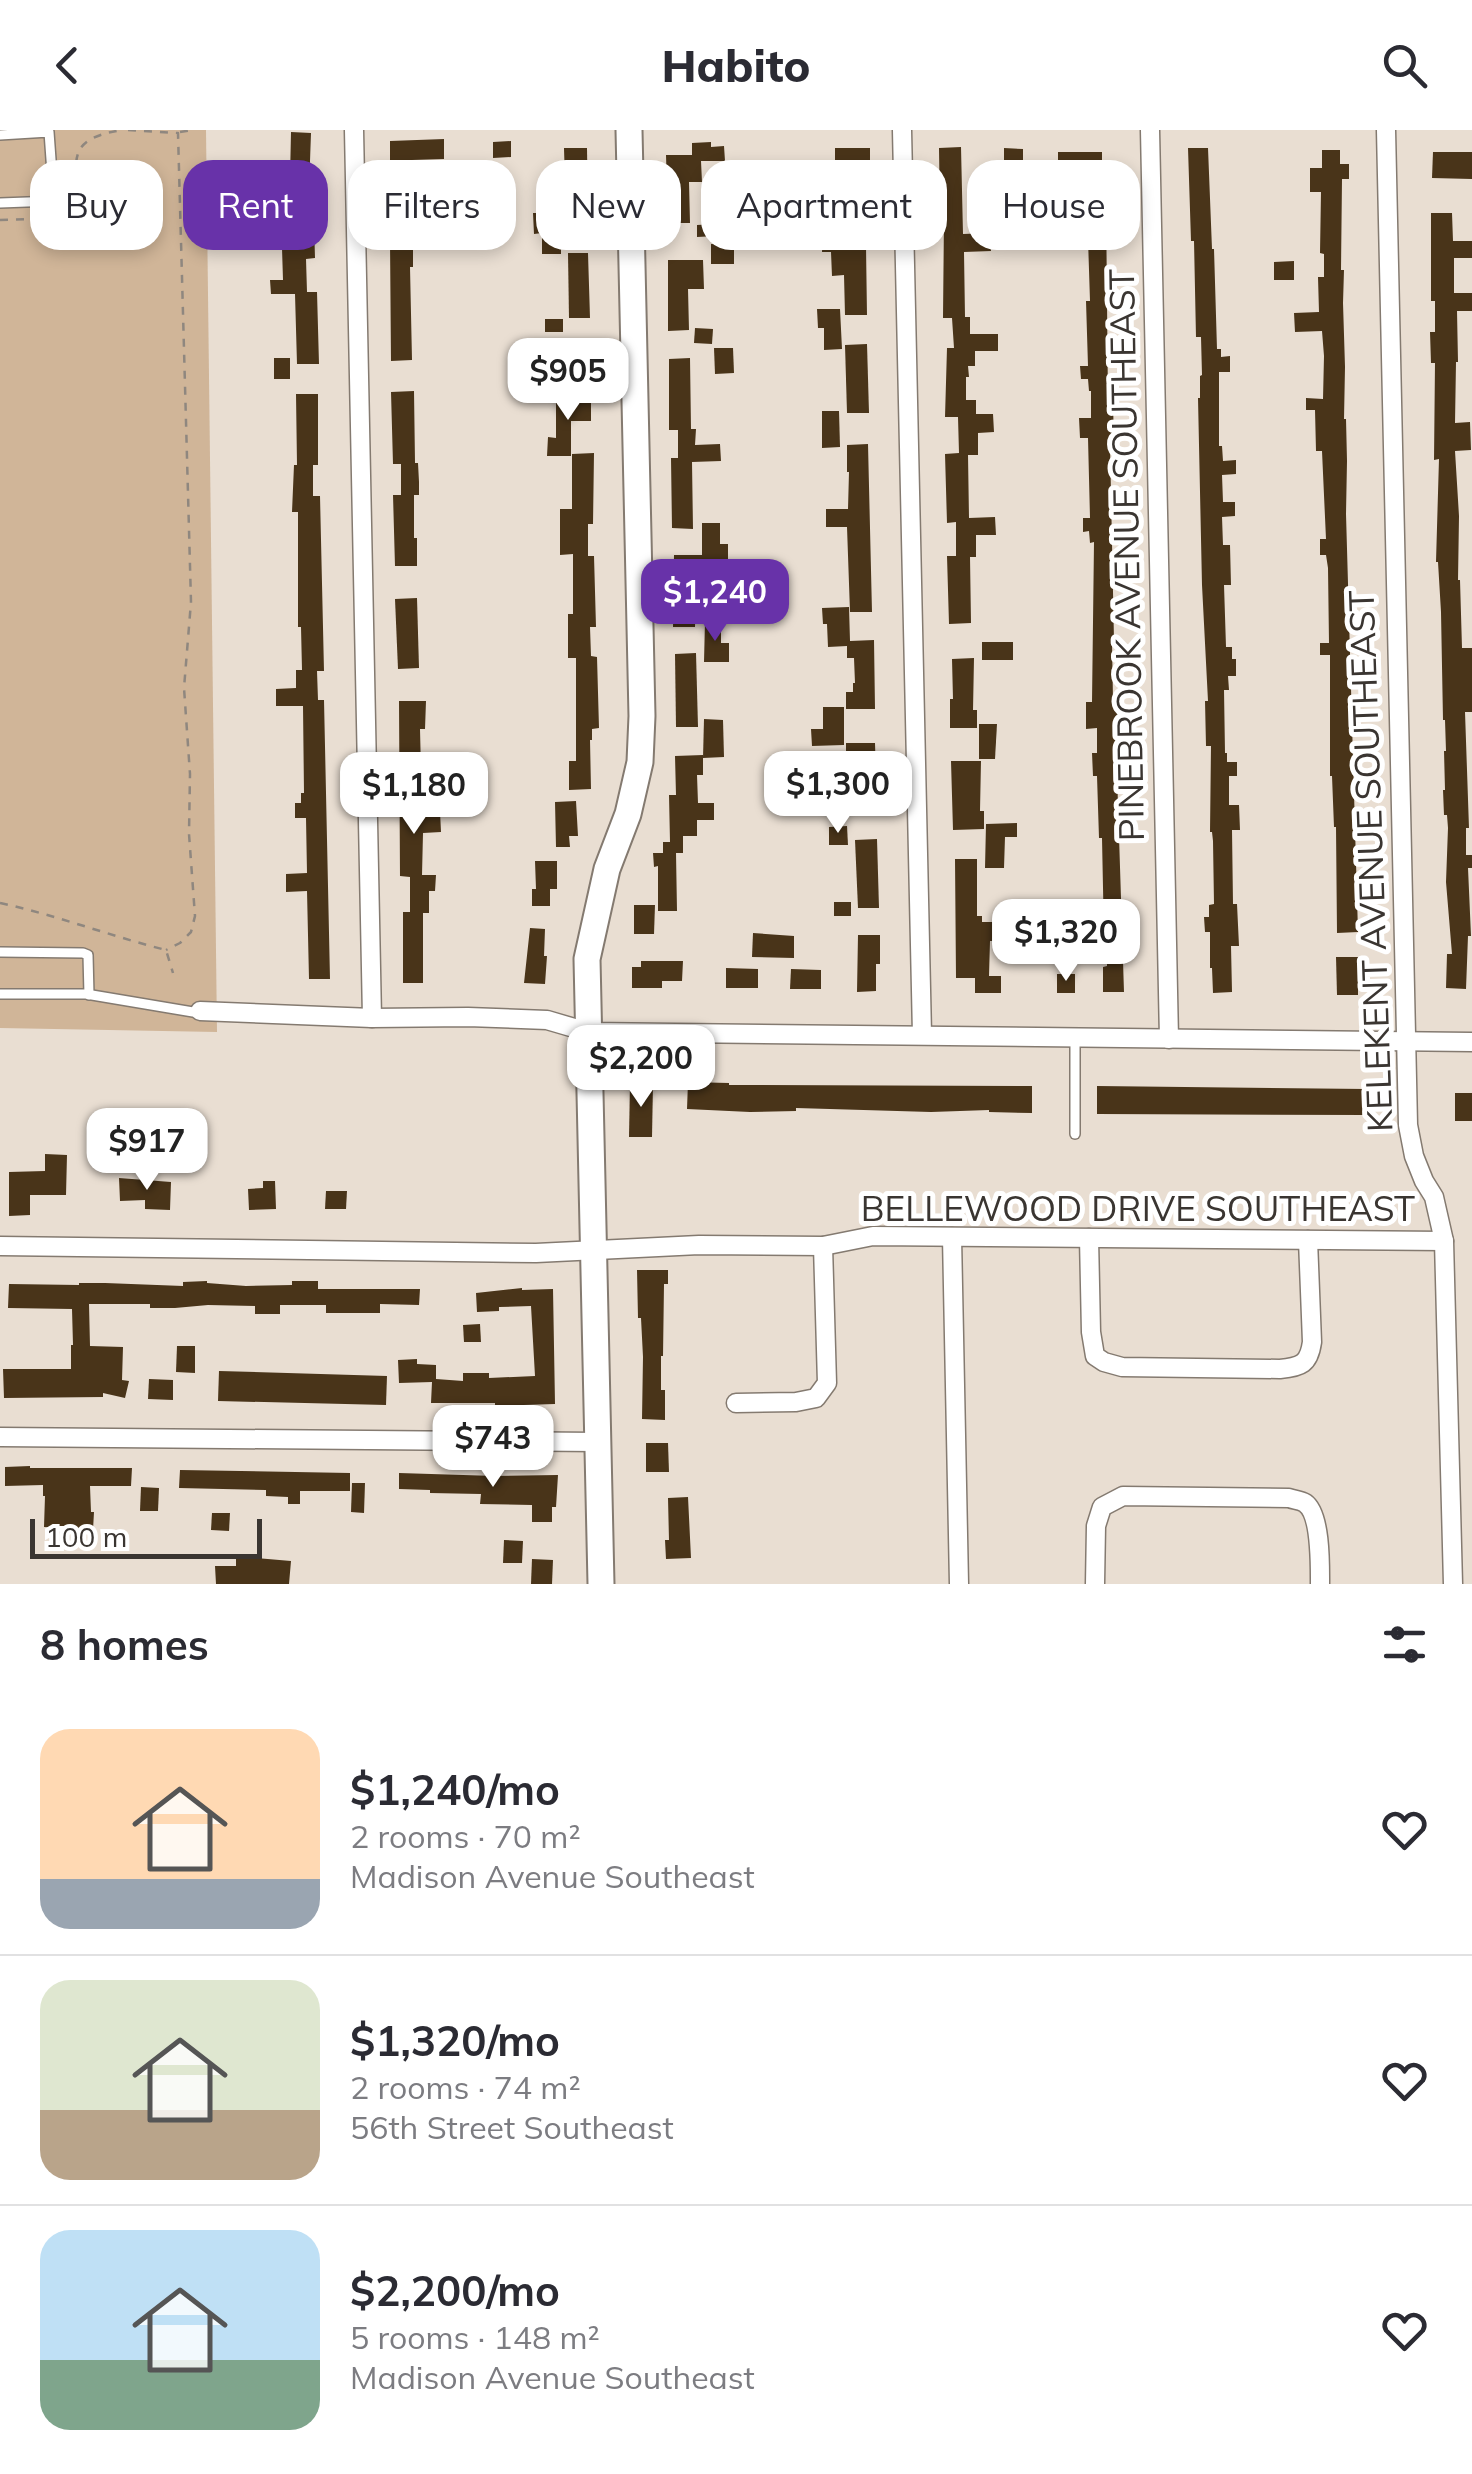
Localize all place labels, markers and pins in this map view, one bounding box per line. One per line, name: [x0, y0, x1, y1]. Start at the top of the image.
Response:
pin: $905: [509, 338, 627, 423]
pin: $1,240: [634, 559, 796, 644]
pin: $1,300: [757, 751, 919, 836]
pin: $1,180: [333, 752, 495, 837]
pin: $1,320: [985, 899, 1147, 984]
pin: $2,200: [560, 1025, 722, 1110]
pin: $917: [88, 1108, 206, 1193]
pin: $743: [434, 1405, 552, 1490]

